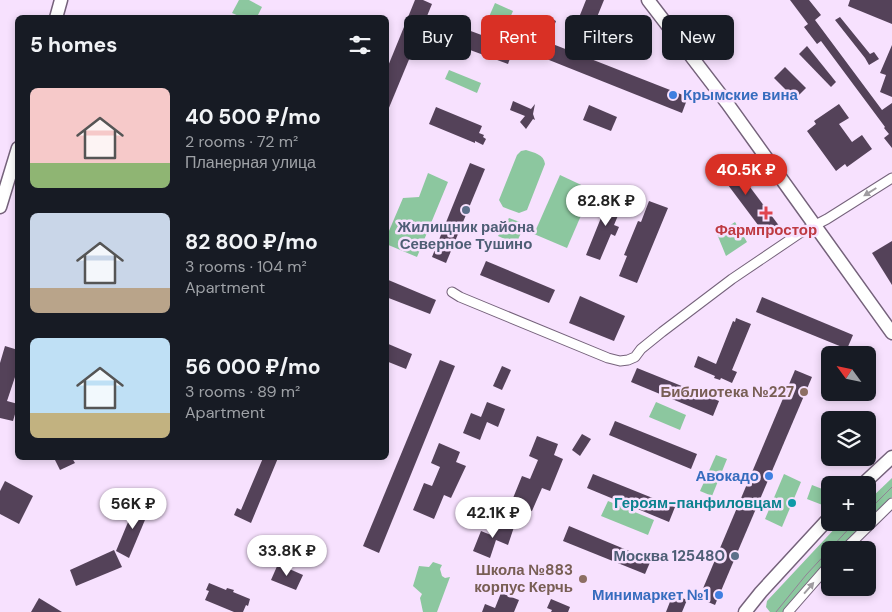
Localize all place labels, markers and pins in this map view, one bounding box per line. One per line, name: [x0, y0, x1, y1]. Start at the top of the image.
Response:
place label: Крымские вина: [683, 85, 798, 105]
marker: Крымские вина: [667, 89, 679, 101]
pin: 40.5K ₽: [700, 154, 792, 196]
pin: 82.8K ₽: [560, 184, 652, 227]
marker: Жилищник района Северное Тушино: [460, 204, 472, 216]
marker: Фармпростор: [760, 207, 772, 219]
place label: Жилищник района Северное Тушино: [397, 217, 535, 254]
place label: Фармпростор: [715, 220, 817, 240]
place label: Библиотека №227: [661, 382, 794, 402]
marker: Библиотека №227: [798, 386, 810, 398]
place label: Авокадо: [695, 466, 759, 486]
marker: Авокадо: [763, 470, 775, 482]
pin: 56K ₽: [98, 488, 168, 530]
place label: Героям-панфиловцам: [614, 493, 782, 513]
pin: 42.1K ₽: [447, 496, 539, 539]
marker: Героям-панфиловцам: [786, 497, 798, 509]
pin: 33.8K ₽: [241, 534, 333, 577]
place label: Москва 125480: [614, 546, 725, 566]
marker: Москва 125480: [729, 550, 741, 562]
place label: Школа №883 корпус Керчь: [474, 560, 573, 597]
marker: Школа №883 корпус Керчь: [577, 573, 589, 585]
place label: Минимаркет №1: [592, 585, 709, 605]
marker: Минимаркет №1: [713, 589, 725, 601]

